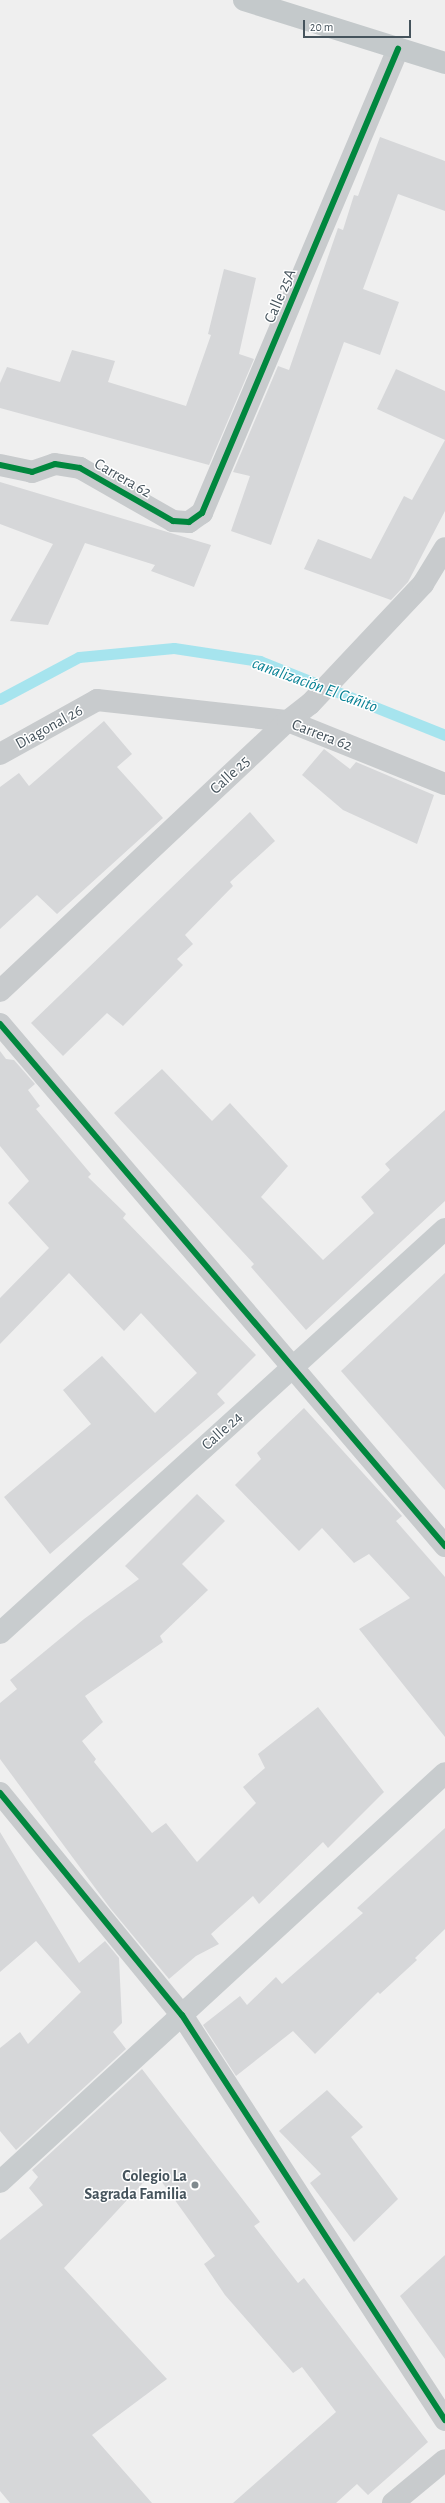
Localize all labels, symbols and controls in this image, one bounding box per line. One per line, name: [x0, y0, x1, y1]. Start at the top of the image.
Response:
scale bar: [305, 12, 413, 38]
text: 20 m: [310, 21, 333, 33]
street label: Calle 25A: [260, 266, 300, 326]
street label: Carrera 62: [91, 454, 155, 502]
water label: canalización El Cañito: [250, 653, 380, 717]
street label: Diagonal 26: [12, 701, 86, 753]
street label: Carrera 62: [289, 715, 355, 755]
street label: Calle 25: [206, 752, 254, 798]
street label: Calle 24: [198, 1408, 246, 1454]
place label: Colegio La Sagrada Familia: [84, 2166, 187, 2204]
marker: Colegio La Sagrada Familia: [190, 2180, 200, 2190]

